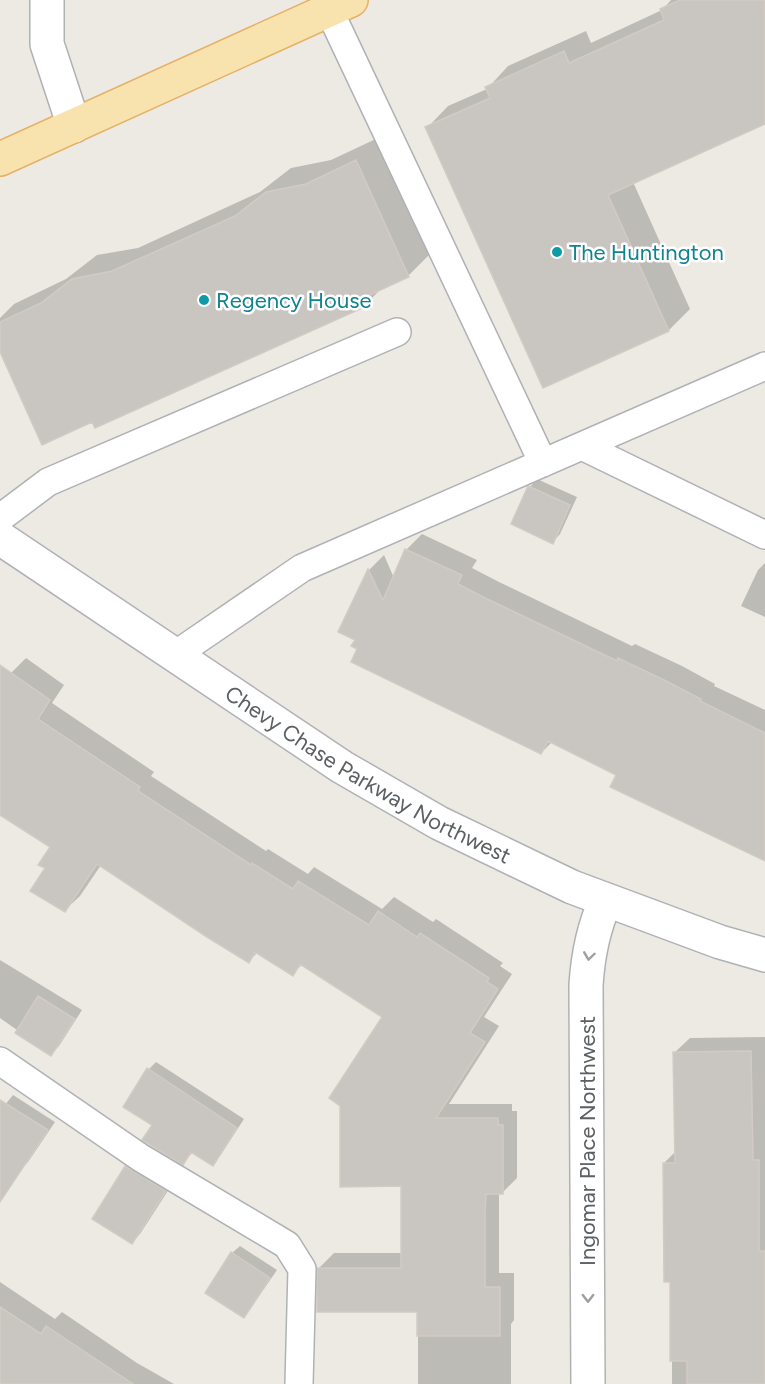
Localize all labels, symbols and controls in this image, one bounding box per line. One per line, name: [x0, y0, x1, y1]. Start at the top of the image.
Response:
place label: The Huntington: [569, 239, 724, 266]
marker: The Huntington: [550, 245, 564, 259]
place label: Regency House: [216, 287, 371, 314]
marker: Regency House: [197, 293, 211, 307]
street label: Chevy Chase Parkway Northwest: [220, 680, 515, 870]
one-way arrow: [583, 951, 595, 960]
street label: Ingomar Place Northwest: [574, 1016, 601, 1266]
one-way arrow: [582, 1293, 594, 1302]

